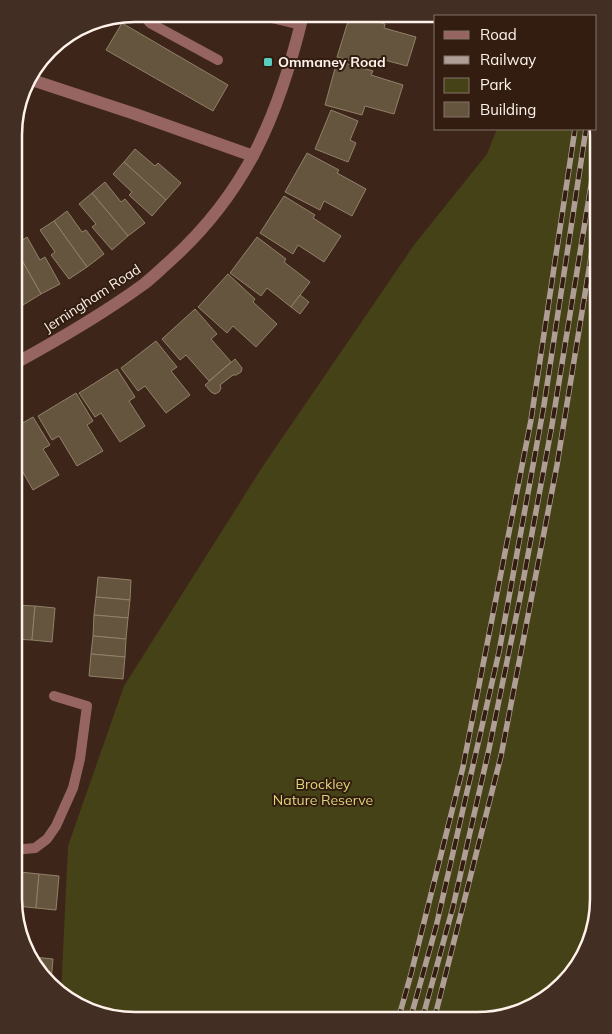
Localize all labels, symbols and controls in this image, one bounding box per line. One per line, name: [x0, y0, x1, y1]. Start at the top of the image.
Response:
legend: [434, 15, 597, 130]
text: Road: [480, 25, 517, 44]
text: Railway: [480, 50, 536, 69]
place label: Ommaney Road: [278, 53, 386, 71]
marker: Ommaney Road: [262, 56, 274, 68]
text: Park: [480, 75, 512, 94]
text: Building: [480, 100, 536, 119]
street label: Jerningham Road: [40, 260, 144, 336]
park label: Brockley Nature Reserve: [273, 775, 373, 809]

